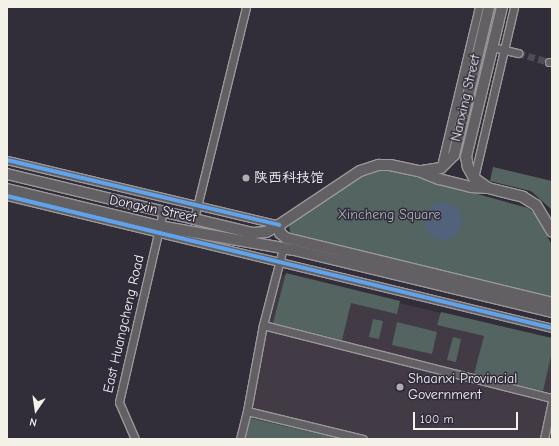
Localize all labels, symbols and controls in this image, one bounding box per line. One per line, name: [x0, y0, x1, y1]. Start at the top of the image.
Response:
street label: Nanxing Street: [448, 53, 484, 143]
place label: 陕西科技馆: [254, 170, 324, 186]
marker: 陕西科技馆: [241, 173, 251, 183]
street label: Dongxin Street: [108, 192, 198, 226]
park label: Xincheng Square: [337, 207, 441, 223]
street label: East Huangcheng Road: [100, 253, 148, 395]
place label: Shaanxi Provincial Government: [408, 371, 517, 404]
marker: Shaanxi Provincial Government: [395, 382, 405, 392]
north arrow: [16, 390, 56, 430]
scale bar: [415, 404, 520, 430]
text: 100 m: [420, 412, 453, 426]
text: N: [28, 415, 38, 429]

